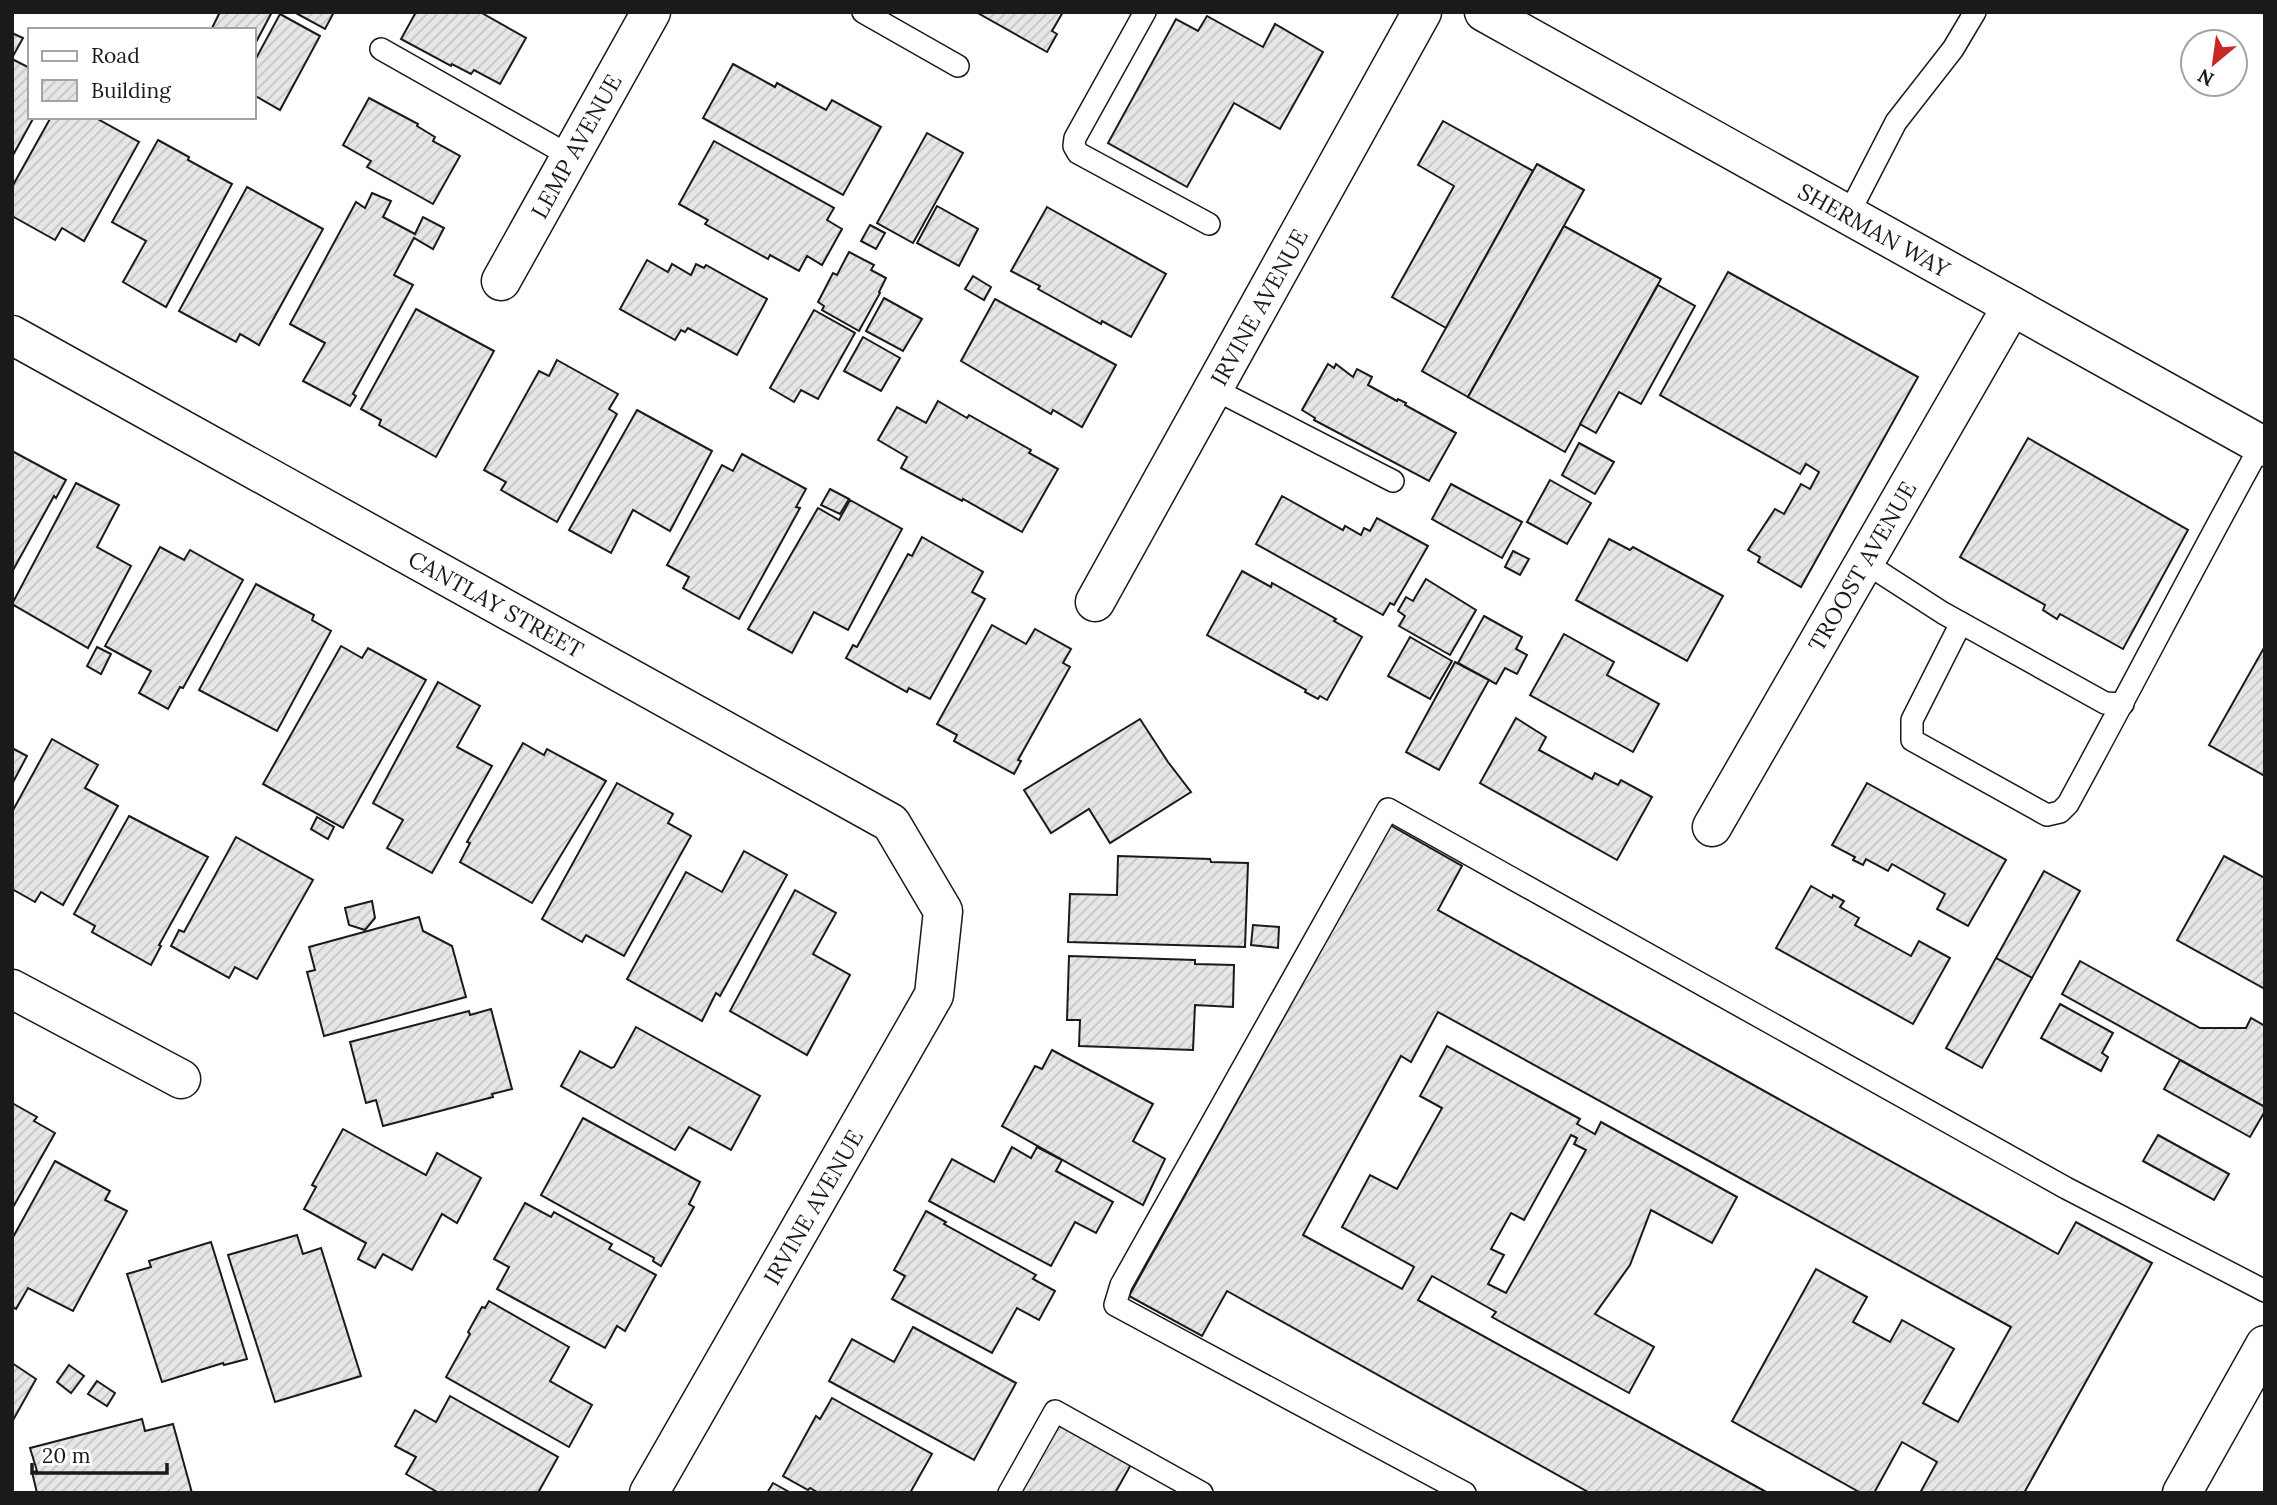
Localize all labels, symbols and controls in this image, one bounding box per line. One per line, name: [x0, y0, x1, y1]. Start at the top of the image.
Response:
legend: [28, 28, 256, 119]
north arrow: [2179, 28, 2249, 98]
text: Road: [91, 42, 140, 69]
text: N: [2193, 64, 2218, 92]
street label: LEMP AVENUE: [524, 69, 628, 223]
text: Building: [91, 77, 171, 104]
street label: SHERMAN WAY: [1793, 176, 1955, 284]
street label: IRVINE AVENUE: [1204, 224, 1314, 390]
street label: TROOST AVENUE: [1802, 476, 1922, 656]
street label: CANTLAY STREET: [403, 544, 589, 664]
street label: IRVINE AVENUE: [757, 1124, 869, 1290]
scale bar: [32, 1432, 166, 1476]
text: 20 m: [42, 1442, 91, 1469]

